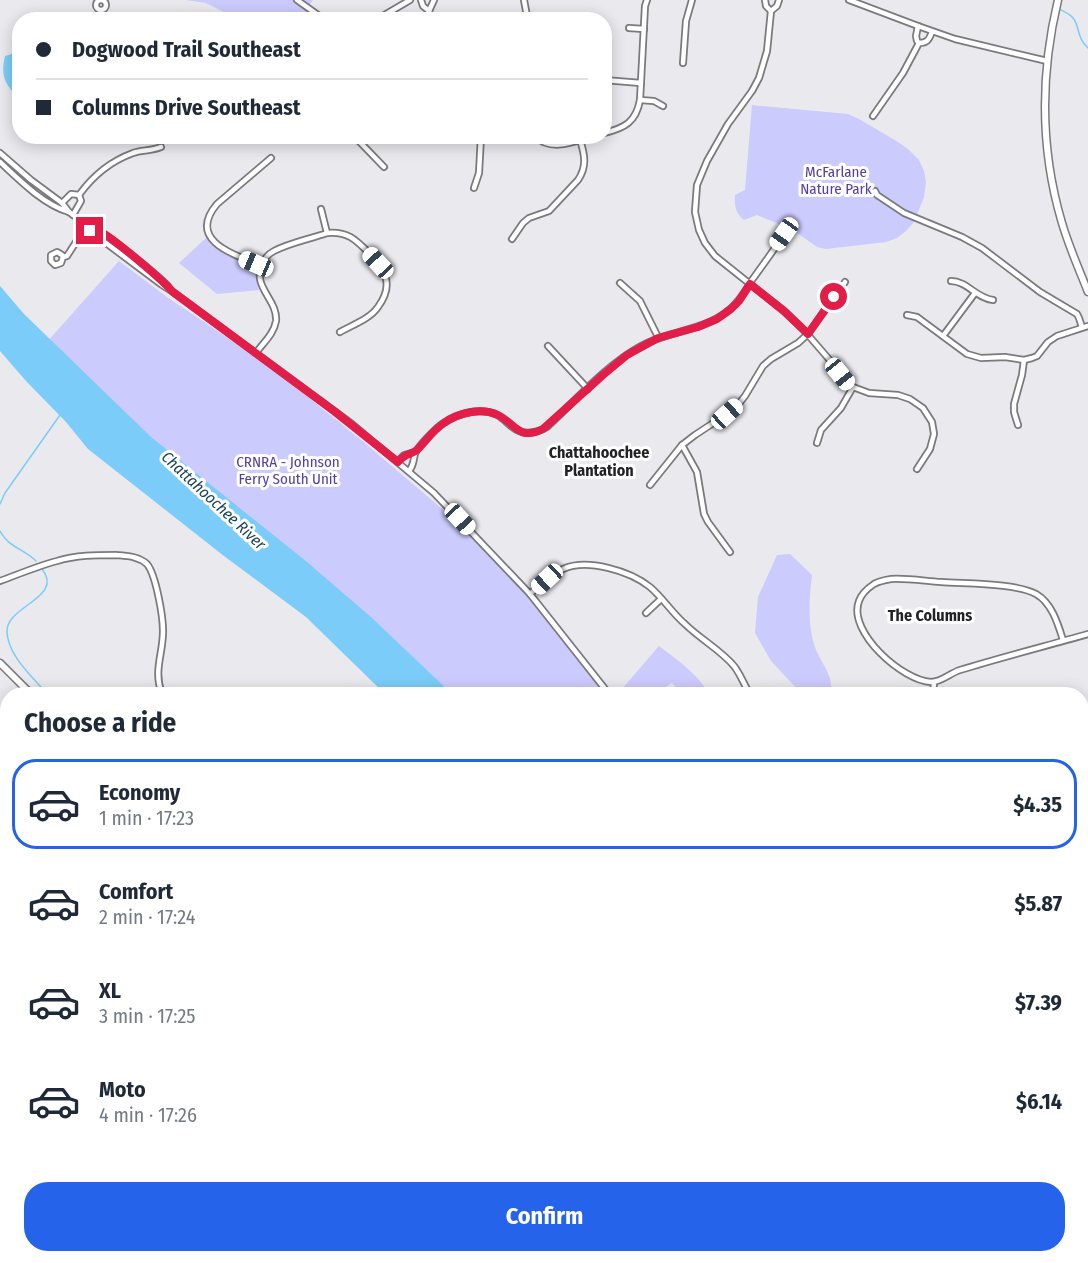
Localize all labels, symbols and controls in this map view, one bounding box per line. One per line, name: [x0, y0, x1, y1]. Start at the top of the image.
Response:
text: Dogwood Trail Southeast: [72, 36, 301, 63]
text: Columns Drive Southeast: [72, 94, 301, 121]
park label: McFarlane Nature Park: [800, 163, 872, 198]
car: [766, 214, 802, 254]
route end: [76, 217, 103, 244]
car: [359, 244, 397, 282]
car: [236, 249, 276, 279]
route start: [820, 283, 847, 310]
car: [822, 354, 858, 394]
car: [708, 395, 746, 433]
district label: Chattahoochee Plantation: [549, 443, 649, 480]
water label: Chattahoochee River: [158, 447, 270, 554]
park label: CRNRA - Johnson Ferry South Unit: [236, 453, 340, 488]
car: [441, 500, 479, 538]
car: [528, 560, 566, 598]
district label: The Columns: [888, 606, 972, 625]
text: Choose a ride: [24, 707, 176, 739]
icon: car: [27, 777, 81, 831]
text: Economy: [99, 779, 180, 806]
text: $4.35: [1013, 791, 1062, 818]
text: 1 min · 17:23: [99, 806, 194, 830]
icon: car: [27, 876, 81, 930]
text: Comfort: [99, 878, 173, 905]
text: $5.87: [1015, 890, 1062, 917]
text: 2 min · 17:24: [99, 905, 195, 929]
icon: car: [27, 975, 81, 1029]
text: XL: [99, 977, 121, 1004]
text: $7.39: [1015, 989, 1062, 1016]
text: 3 min · 17:25: [99, 1004, 195, 1028]
icon: car: [27, 1074, 81, 1128]
text: Moto: [99, 1076, 146, 1103]
text: $6.14: [1016, 1088, 1062, 1115]
text: 4 min · 17:26: [99, 1103, 197, 1127]
button: Confirm: [24, 1182, 1065, 1251]

